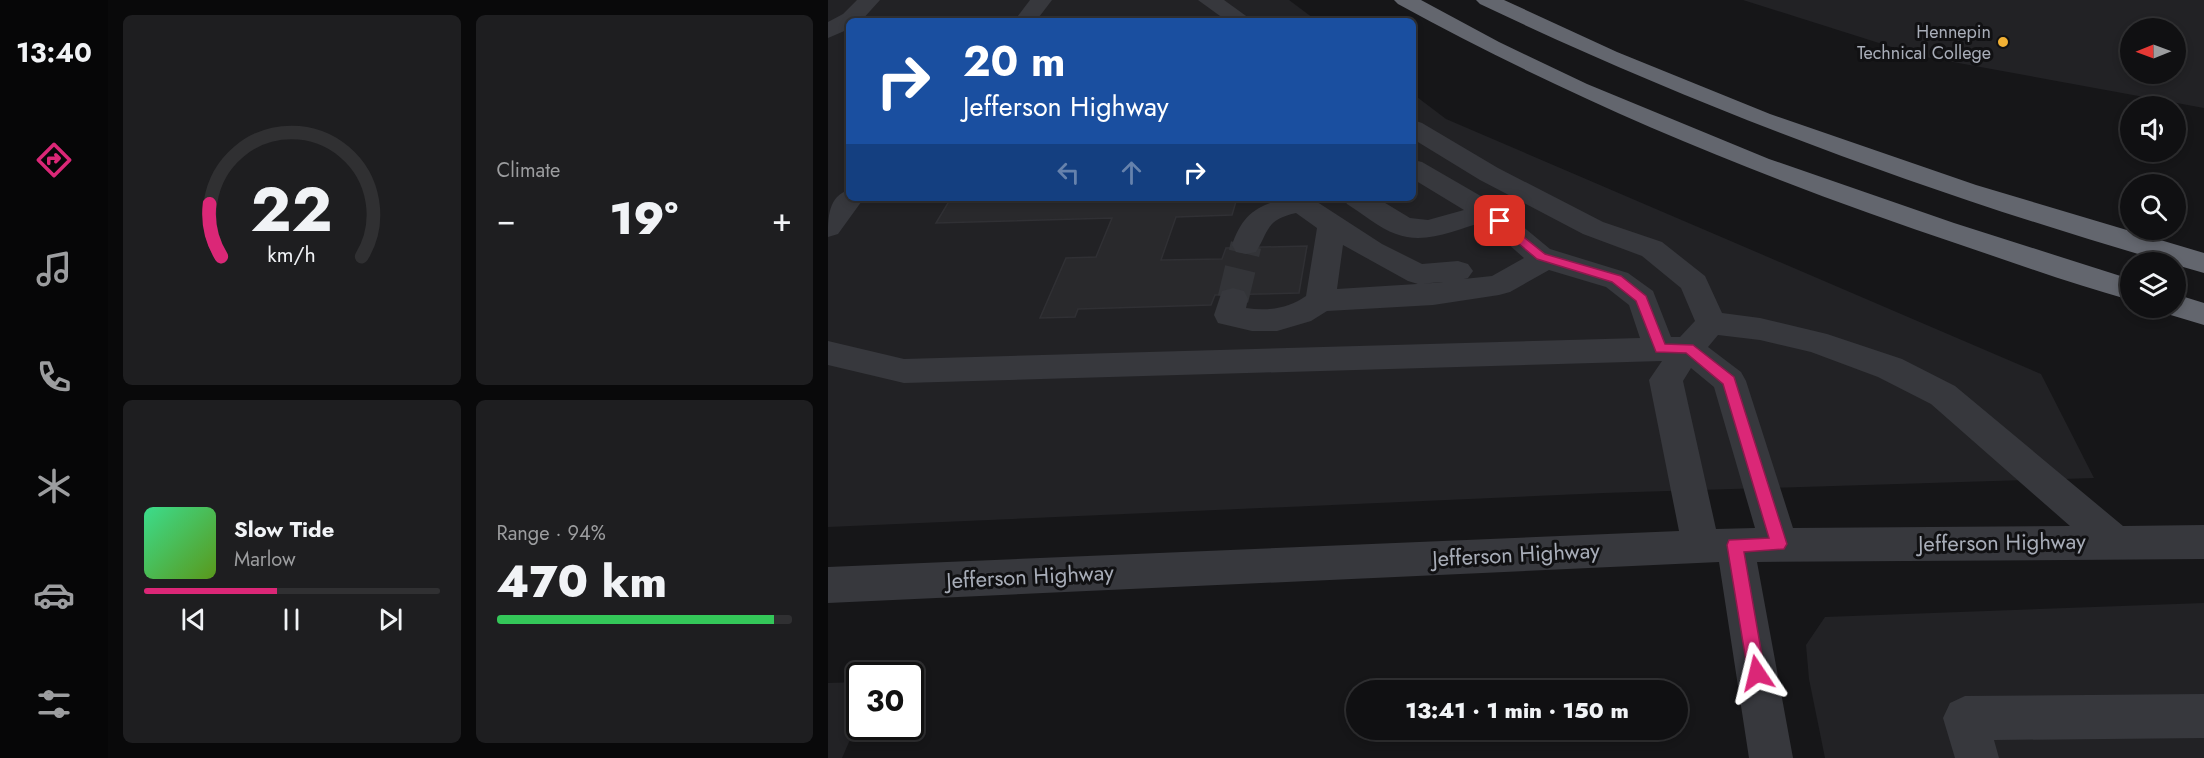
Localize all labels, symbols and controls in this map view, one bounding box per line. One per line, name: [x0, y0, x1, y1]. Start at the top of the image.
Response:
north arrow: [2120, 18, 2186, 84]
map controls: [2120, 18, 2186, 318]
place label: Hennepin Technical College: [1857, 19, 1991, 66]
text: 20 m: [963, 31, 1065, 92]
text: 13:40: [16, 33, 92, 72]
marker: Hennepin Technical College: [1996, 35, 2010, 49]
icon: right: [864, 42, 942, 120]
text: Jefferson Highway: [963, 87, 1169, 126]
button: sound: [2120, 96, 2186, 162]
icon: directions: [33, 139, 75, 181]
text: Climate: [497, 156, 560, 185]
icon: left: [1052, 156, 1085, 189]
icon: ahead: [1115, 156, 1148, 189]
icon: right: [1178, 156, 1211, 189]
text: 22: [251, 164, 333, 254]
button: search: [2120, 174, 2186, 240]
text: 19°: [610, 186, 678, 251]
pin: [1474, 195, 1525, 246]
text: −: [497, 196, 516, 243]
text: +: [772, 196, 792, 243]
icon: arrive: [1483, 204, 1516, 237]
text: km/h: [268, 239, 316, 270]
icon: music: [33, 248, 75, 290]
button: layers: [2120, 252, 2186, 318]
icon: phone: [33, 356, 75, 398]
icon: climate: [33, 465, 75, 507]
text: Slow Tide: [234, 513, 334, 545]
text: Range · 94%: [497, 519, 606, 548]
street label: Jefferson Highway: [1915, 525, 2086, 560]
street label: Jefferson Highway: [1428, 534, 1601, 575]
text: Marlow: [234, 545, 296, 574]
text: 470 km: [497, 549, 667, 614]
street label: Jefferson Highway: [942, 556, 1115, 597]
icon: car: [33, 574, 75, 616]
icon: previous: [177, 603, 210, 636]
icon: pause: [275, 603, 308, 636]
icon: next: [374, 603, 407, 636]
position arrow: [1725, 641, 1789, 705]
speed limit sign: 30: [846, 662, 924, 740]
icon: filters: [33, 683, 75, 725]
text: 13:41 · 1 min · 150 m: [1405, 694, 1629, 726]

